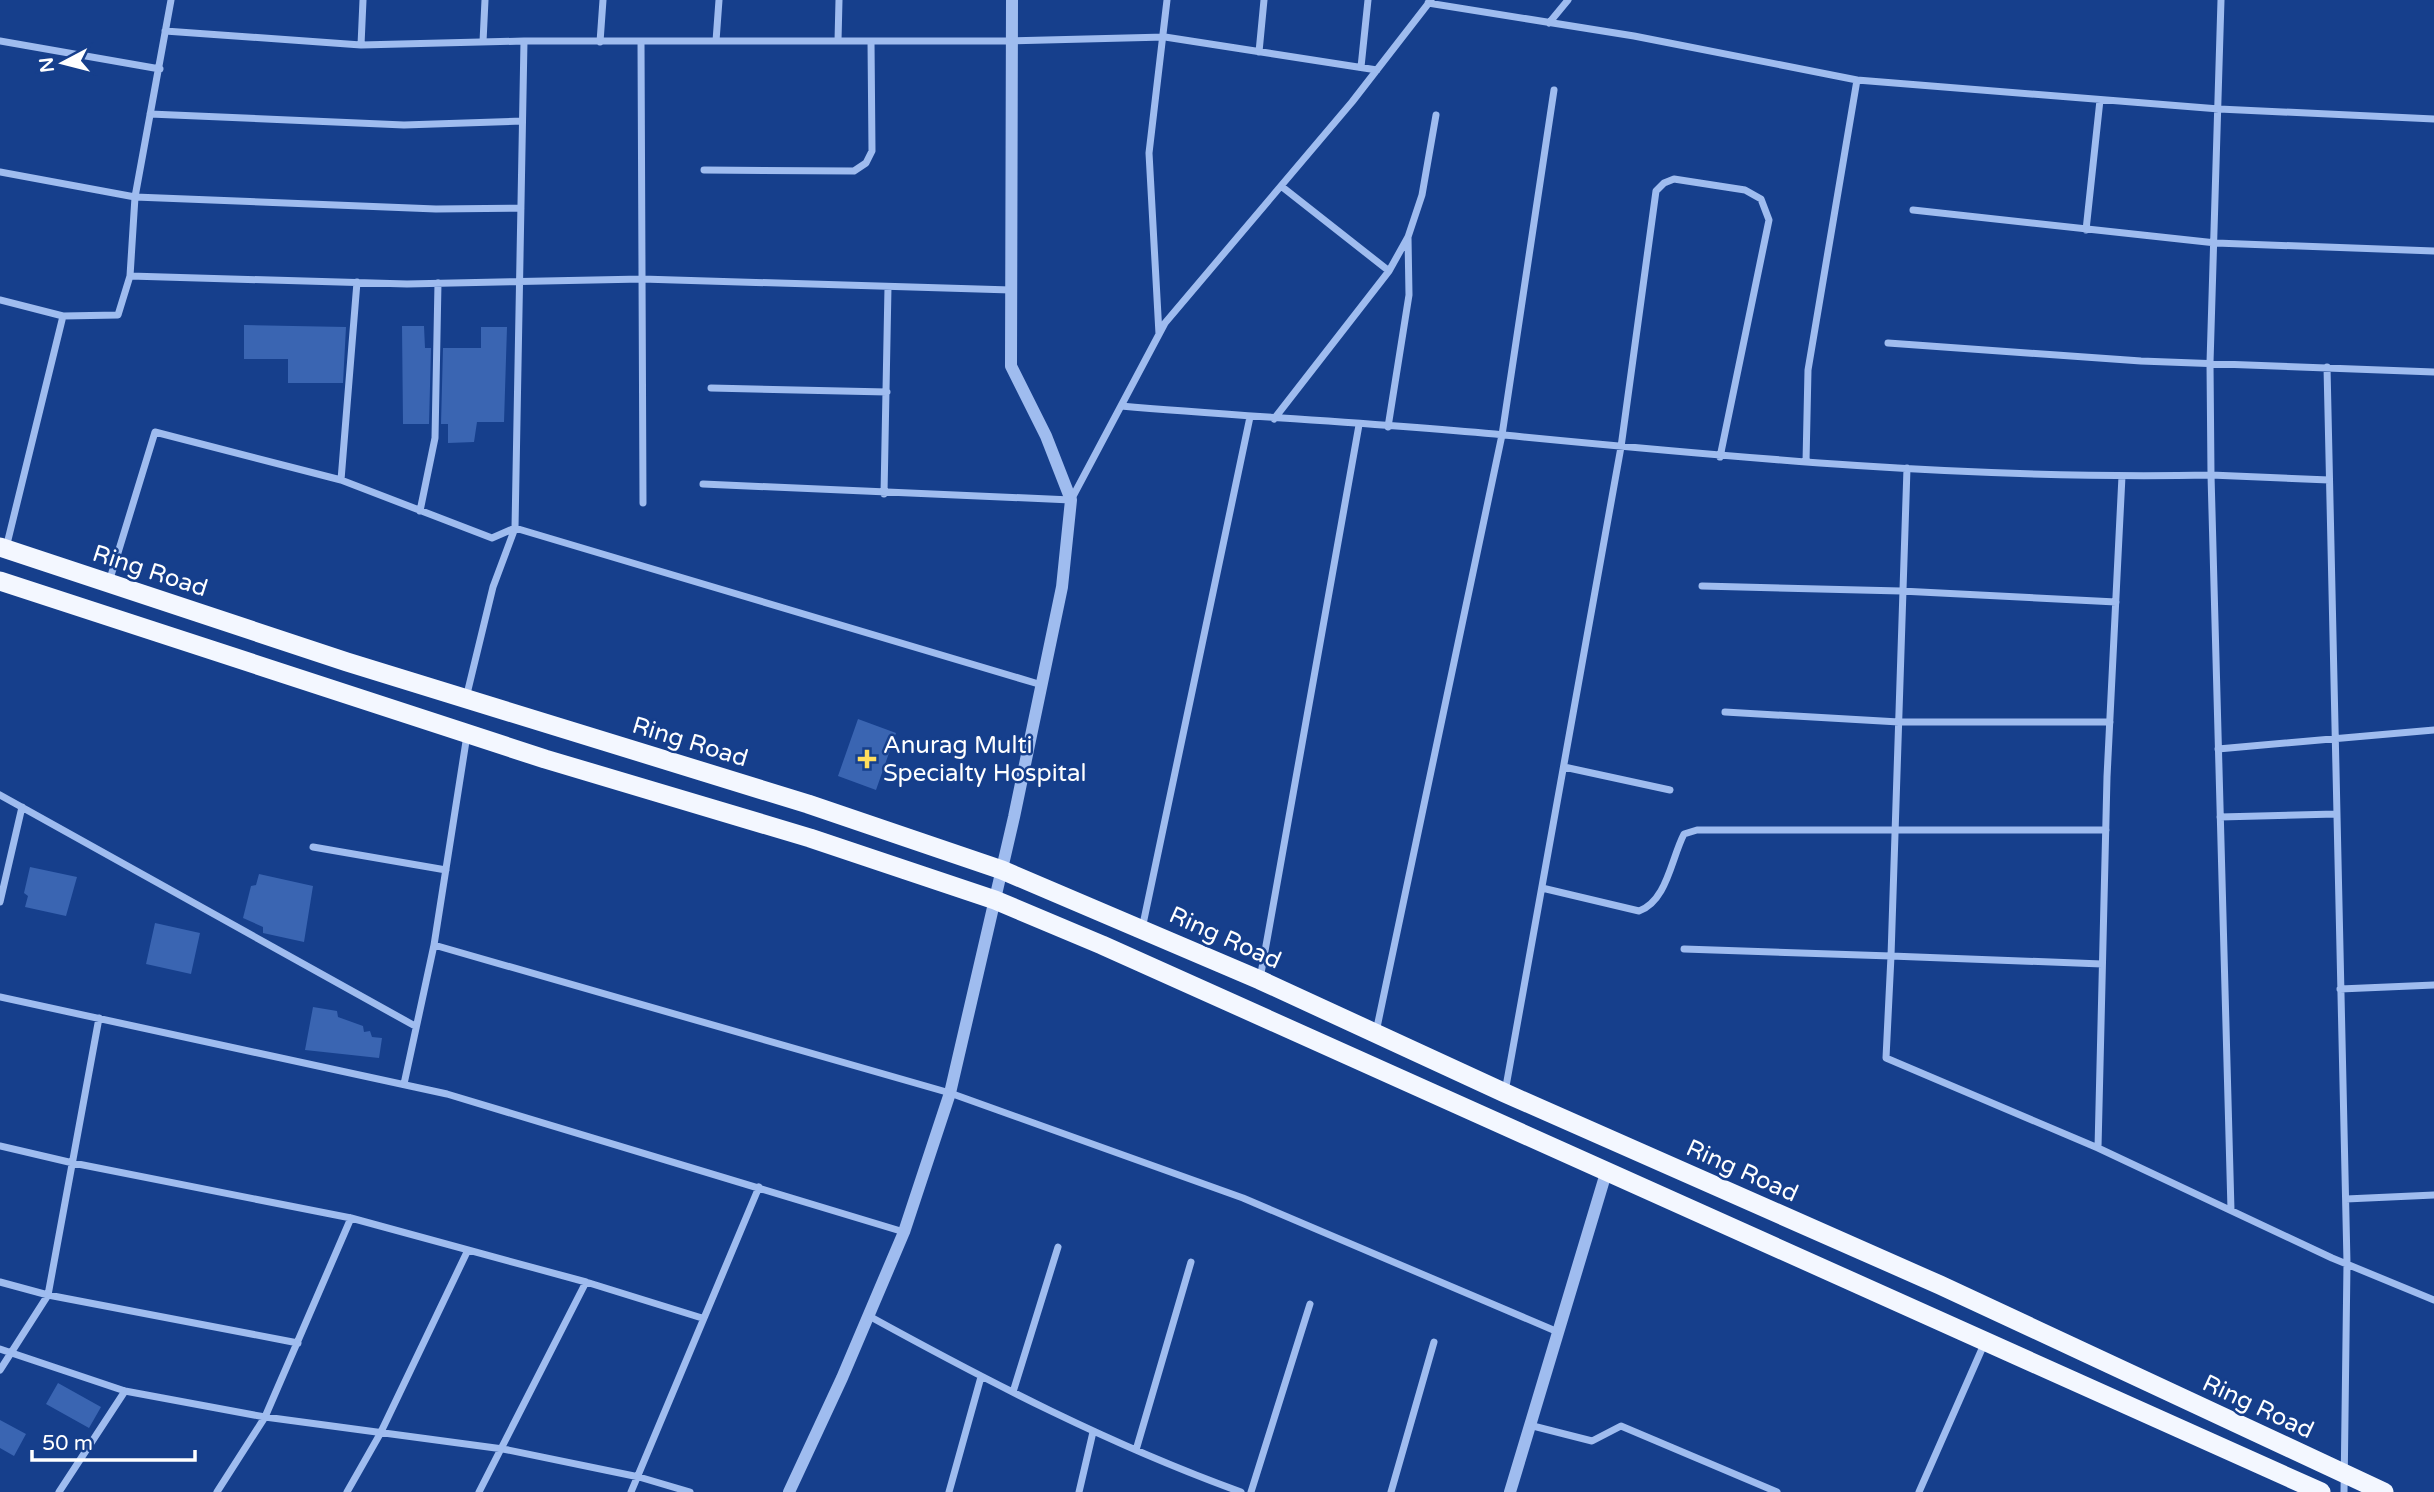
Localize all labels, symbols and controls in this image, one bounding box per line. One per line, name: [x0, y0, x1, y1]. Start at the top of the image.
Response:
north arrow: [28, 28, 98, 98]
text: N: [35, 56, 59, 74]
street label: Ring Road: [89, 539, 211, 603]
street label: Ring Road: [629, 711, 751, 773]
place label: Anurag Multi Specialty Hospital: [883, 731, 1086, 788]
marker: Anurag Multi Specialty Hospital: [857, 749, 877, 769]
street label: Ring Road: [1165, 900, 1285, 976]
street label: Ring Road: [1682, 1133, 1802, 1209]
street label: Ring Road: [2198, 1369, 2318, 1445]
scale bar: [32, 1418, 194, 1462]
text: 50 m: [42, 1431, 93, 1456]

